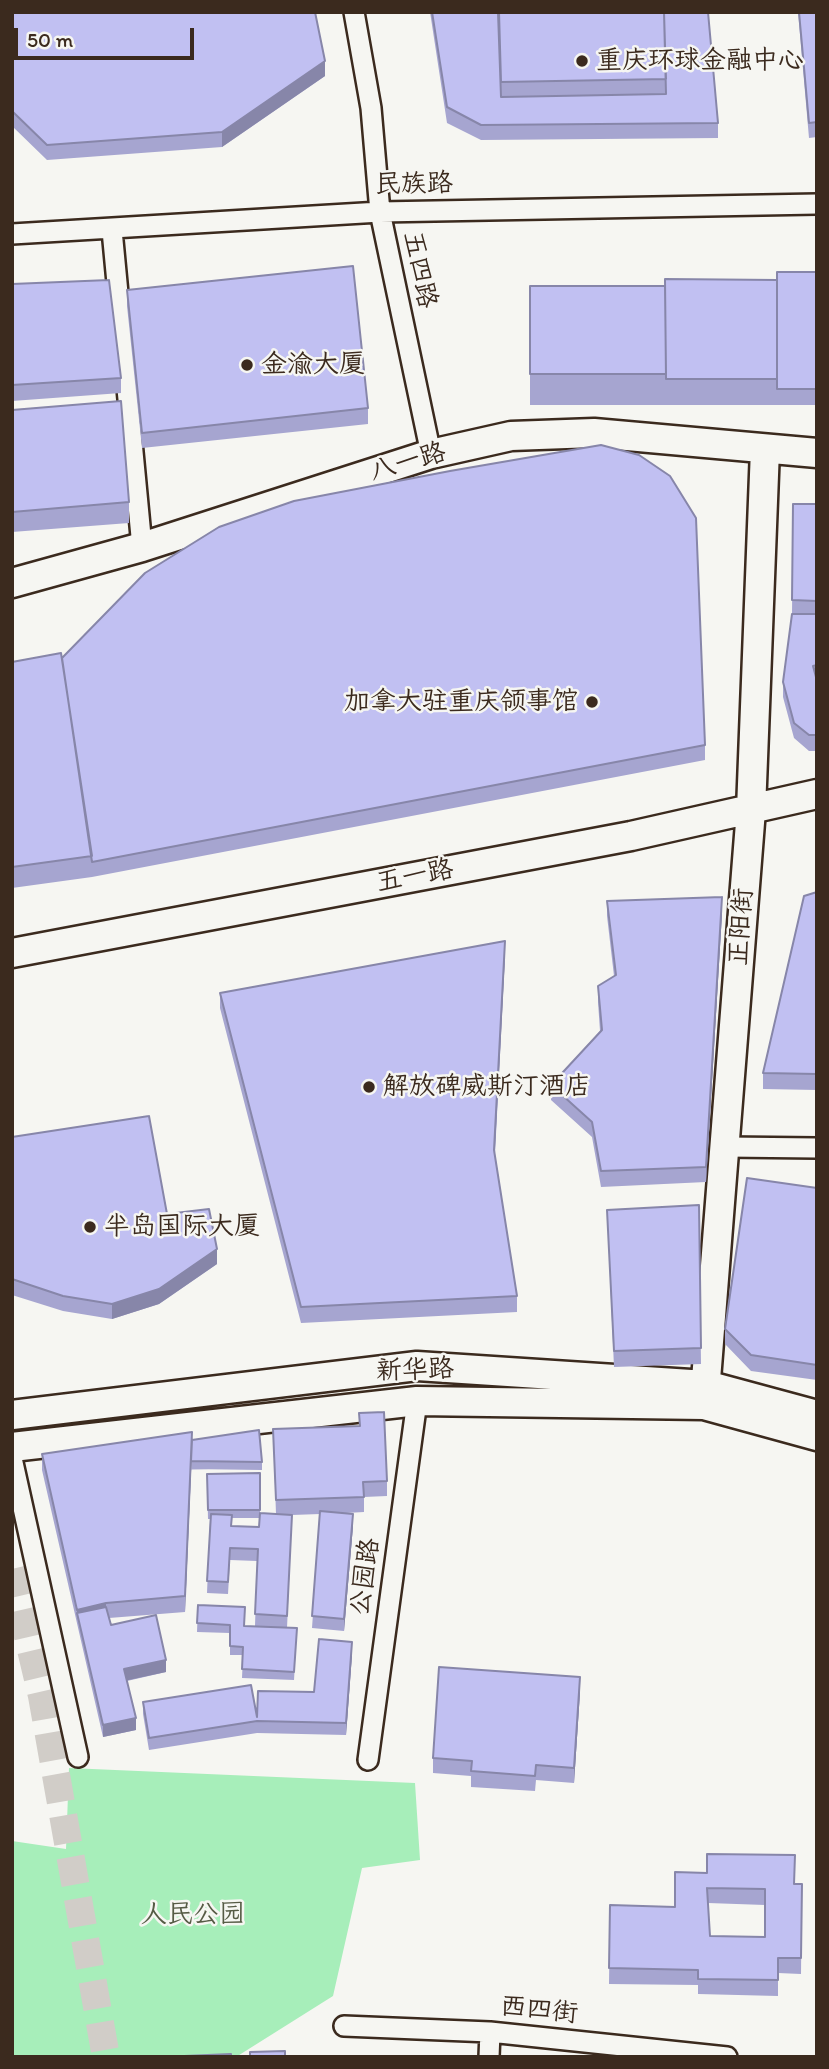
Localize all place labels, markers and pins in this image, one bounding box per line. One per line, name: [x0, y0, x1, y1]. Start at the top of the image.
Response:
place label: 重庆环球金融中心: [596, 45, 804, 77]
marker: 重庆环球金融中心: [574, 53, 590, 69]
place label: 金渝大厦: [261, 349, 365, 381]
marker: 金渝大厦: [239, 357, 255, 373]
place label: 加拿大驻重庆领事馆: [344, 686, 578, 718]
marker: 加拿大驻重庆领事馆: [584, 694, 600, 710]
place label: 解放碑威斯汀酒店: [383, 1071, 591, 1103]
marker: 解放碑威斯汀酒店: [361, 1079, 377, 1095]
place label: 半岛国际大厦: [104, 1211, 260, 1243]
marker: 半岛国际大厦: [82, 1219, 98, 1235]

